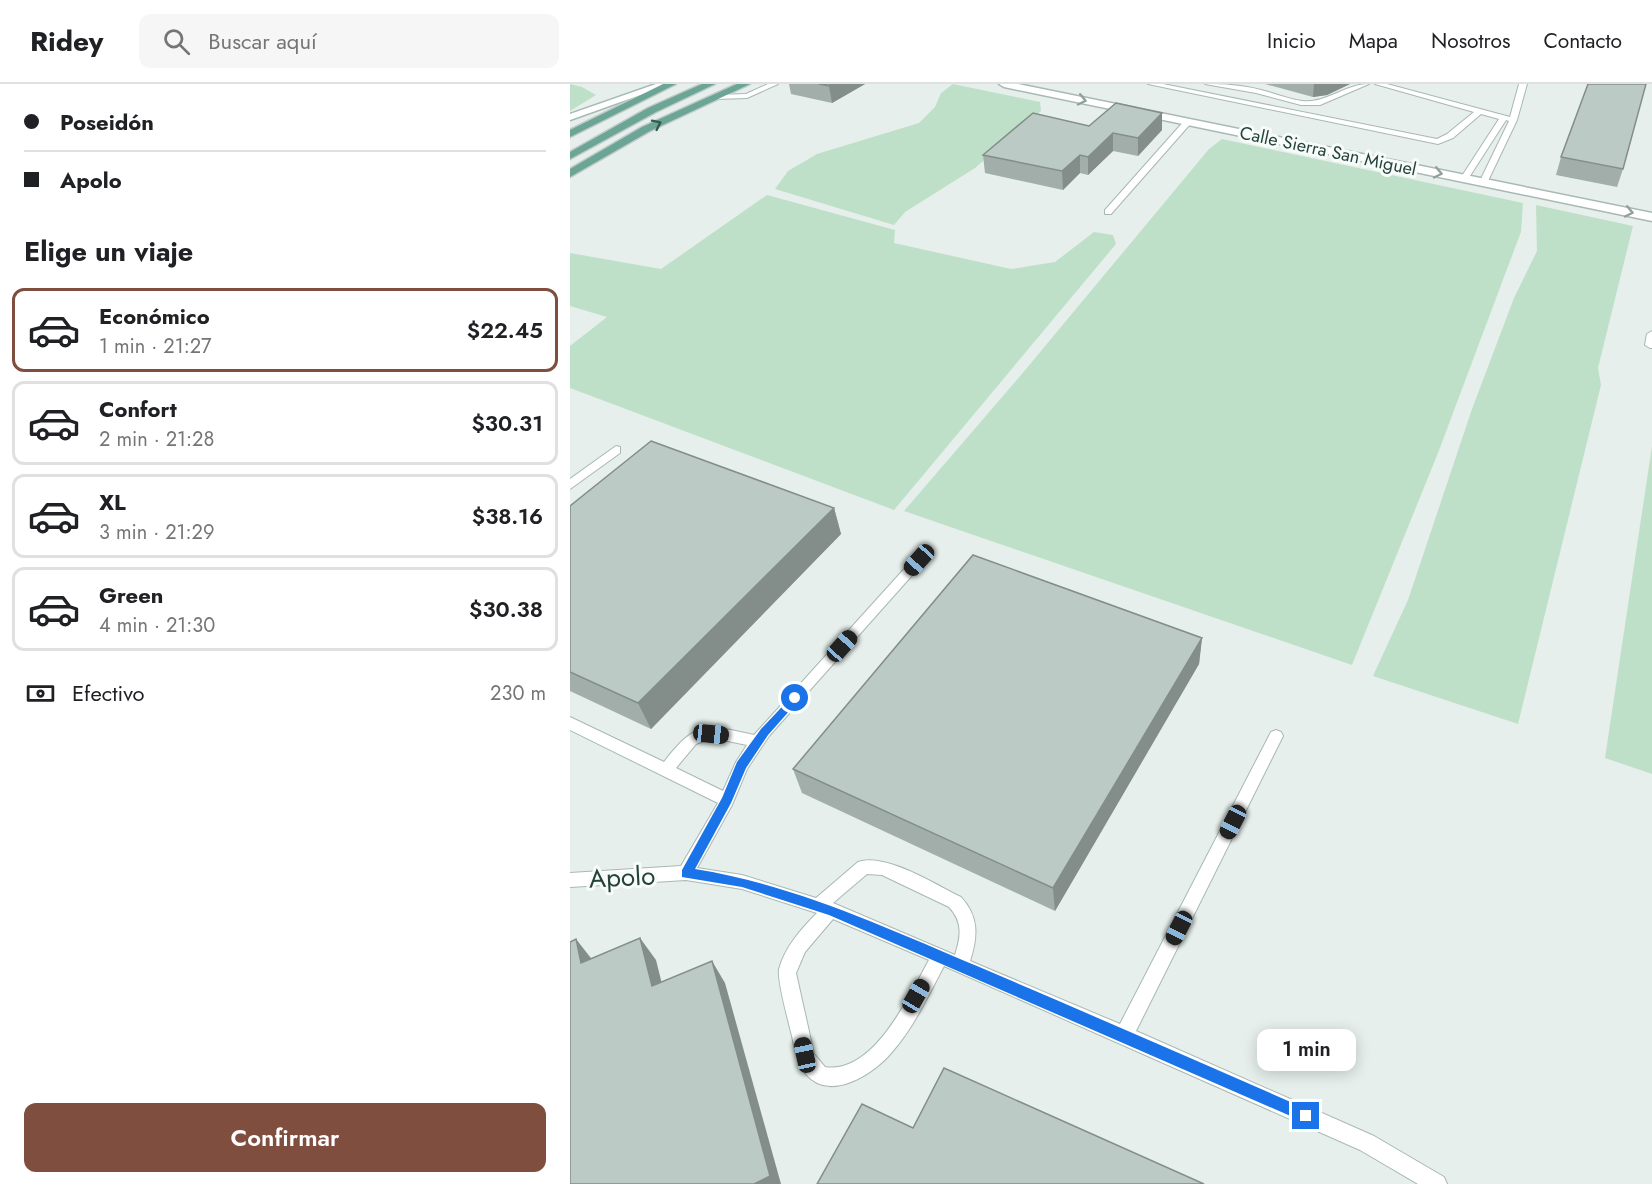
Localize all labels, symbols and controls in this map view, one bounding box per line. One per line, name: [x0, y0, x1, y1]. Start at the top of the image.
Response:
search box: [139, 14, 559, 68]
text: Ridey: [30, 21, 103, 62]
icon: search: [160, 25, 193, 58]
text: Buscar aquí: [208, 25, 317, 57]
text: Inicio: [1267, 26, 1316, 56]
text: Mapa: [1349, 26, 1398, 56]
text: Nosotros: [1431, 26, 1510, 56]
text: Contacto: [1543, 26, 1622, 56]
one-way arrow: [1077, 93, 1087, 106]
text: Poseidón: [60, 106, 154, 138]
one-way arrow: [651, 119, 662, 131]
street label: Calle Sierra San Miguel: [1237, 120, 1419, 182]
text: Apolo: [60, 164, 122, 196]
one-way arrow: [1432, 166, 1442, 179]
one-way arrow: [1623, 205, 1633, 218]
text: Elige un viaje: [24, 232, 193, 271]
text: Económico: [99, 300, 210, 332]
icon: car: [27, 303, 81, 357]
text: $22.45: [467, 314, 543, 346]
text: 1 min · 21:27: [99, 332, 212, 361]
text: Confort: [99, 393, 177, 425]
icon: car: [27, 396, 81, 450]
text: $30.31: [471, 407, 543, 439]
text: 2 min · 21:28: [99, 425, 214, 454]
text: XL: [99, 486, 126, 518]
icon: car: [27, 489, 81, 543]
text: $38.16: [472, 500, 543, 532]
text: 3 min · 21:29: [99, 518, 215, 547]
car: [900, 541, 938, 579]
text: Green: [99, 579, 163, 611]
icon: car: [27, 582, 81, 636]
text: $30.38: [469, 593, 543, 625]
text: 4 min · 21:30: [99, 611, 215, 640]
car: [823, 627, 861, 665]
icon: cash: [24, 677, 57, 710]
text: Efectivo: [72, 677, 145, 709]
text: 230 m: [490, 679, 546, 708]
route start: [781, 684, 808, 711]
car: [692, 723, 730, 745]
car: [1217, 802, 1249, 842]
street label: Apolo: [588, 856, 656, 898]
car: [1163, 908, 1195, 948]
car: [899, 976, 933, 1016]
callout: 1 min: [1256, 1029, 1356, 1071]
text: 1 min: [1282, 1035, 1331, 1064]
car: [792, 1036, 818, 1074]
route end: [1292, 1102, 1319, 1129]
button: Confirmar: [24, 1103, 546, 1172]

